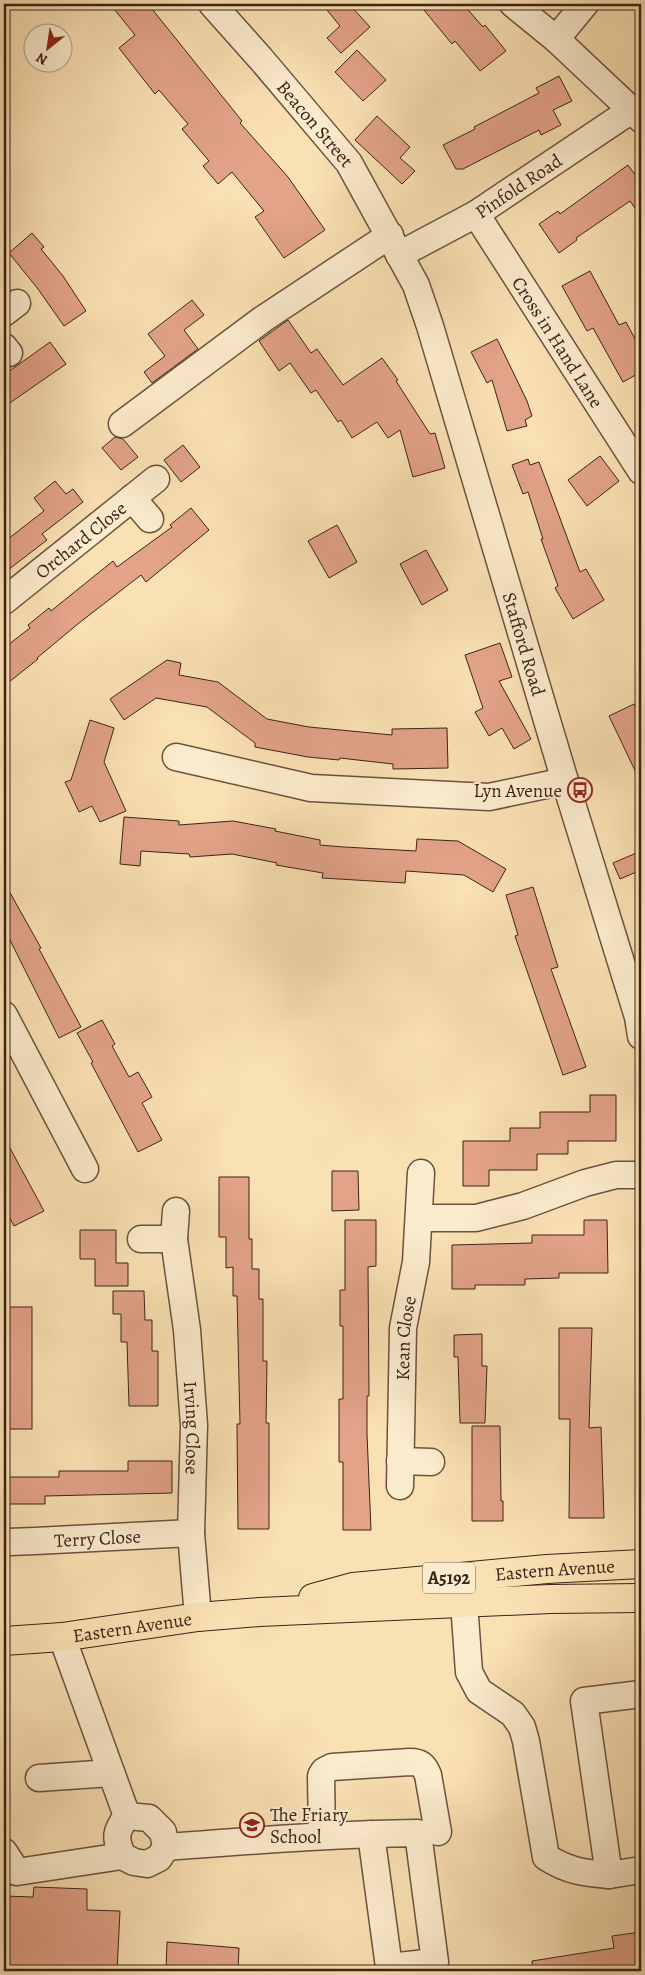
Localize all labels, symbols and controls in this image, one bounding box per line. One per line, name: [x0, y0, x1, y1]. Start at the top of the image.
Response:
north arrow: [22, 22, 72, 72]
text: N: [33, 48, 51, 70]
street label: Beacon Street: [270, 75, 359, 173]
street label: Pinfold Road: [470, 148, 568, 225]
street label: Cross in Hand Lane: [505, 272, 609, 413]
street label: Orchard Close: [30, 496, 132, 585]
street label: Stafford Road: [496, 589, 551, 700]
bus stop icon: Lyn Avenue: [567, 777, 593, 803]
place label: Lyn Avenue: [473, 778, 562, 804]
street label: Kean Close: [390, 1294, 423, 1381]
street label: Irving Close: [177, 1380, 206, 1475]
street label: Terry Close: [53, 1524, 142, 1554]
street label: Eastern Avenue: [494, 1553, 615, 1588]
road number: A5192: [423, 1562, 475, 1594]
street label: Eastern Avenue: [71, 1606, 194, 1649]
place label: The Friary School: [270, 1802, 348, 1850]
school or university icon: The Friary School: [239, 1812, 265, 1838]

